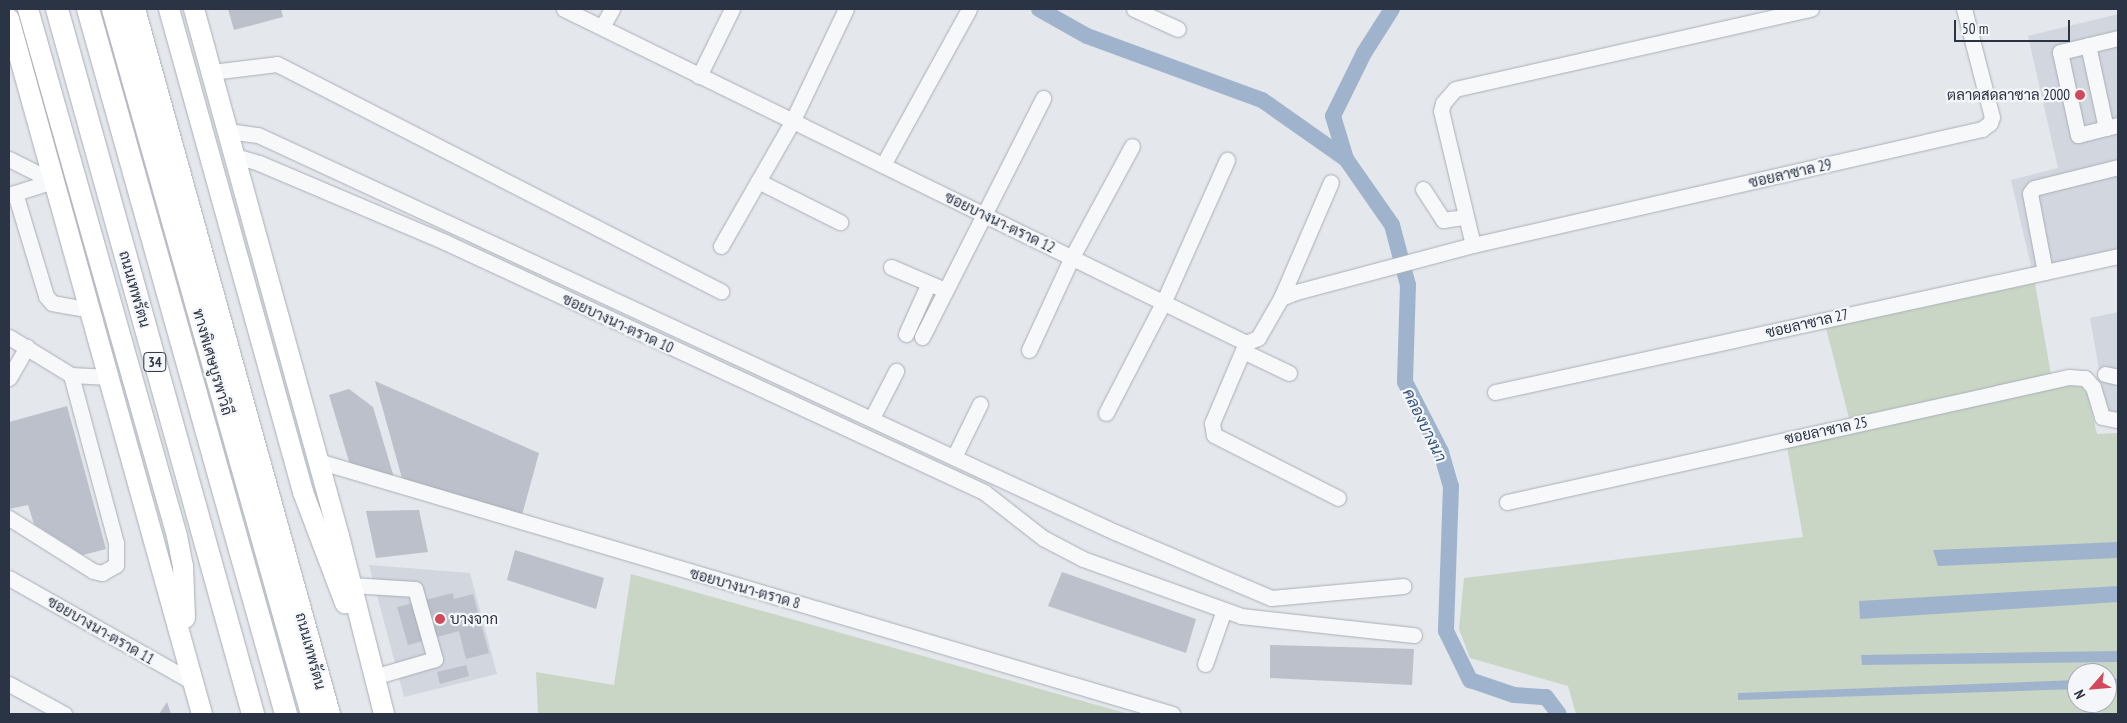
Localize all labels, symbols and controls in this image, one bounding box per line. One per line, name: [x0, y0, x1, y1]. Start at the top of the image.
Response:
scale bar: [1957, 10, 2073, 42]
text: 50 m: [1962, 19, 1988, 38]
place label: ตลาดสดลาซาล 2000: [1947, 86, 2070, 104]
marker: ตลาดสดลาซาล 2000: [2074, 89, 2086, 101]
street label: ซอยลาซาล 29: [1747, 155, 1833, 191]
street label: ซอยบางนา-ตราด 12: [942, 187, 1058, 257]
street label: ถนนเทพรัตน: [115, 249, 155, 329]
street label: ซอยบางนา-ตราด 10: [559, 289, 677, 357]
street label: ซอยลาซาล 27: [1764, 305, 1850, 341]
street label: ทางพิเศษบูรพาวิถี: [189, 307, 237, 417]
road number: 34: [142, 351, 168, 374]
water label: คลองบางนา: [1399, 385, 1451, 465]
street label: ซอยลาซาล 25: [1783, 412, 1869, 448]
street label: ซอยบางนา-ตราด 8: [688, 564, 802, 612]
street label: ซอยบางนา-ตราด 11: [44, 592, 158, 668]
street label: ถนนเทพรัตน: [292, 610, 330, 692]
place label: บางจาก: [450, 610, 498, 628]
marker: บางจาก: [434, 613, 446, 625]
north arrow: [2067, 663, 2117, 713]
text: N: [2070, 687, 2089, 702]

